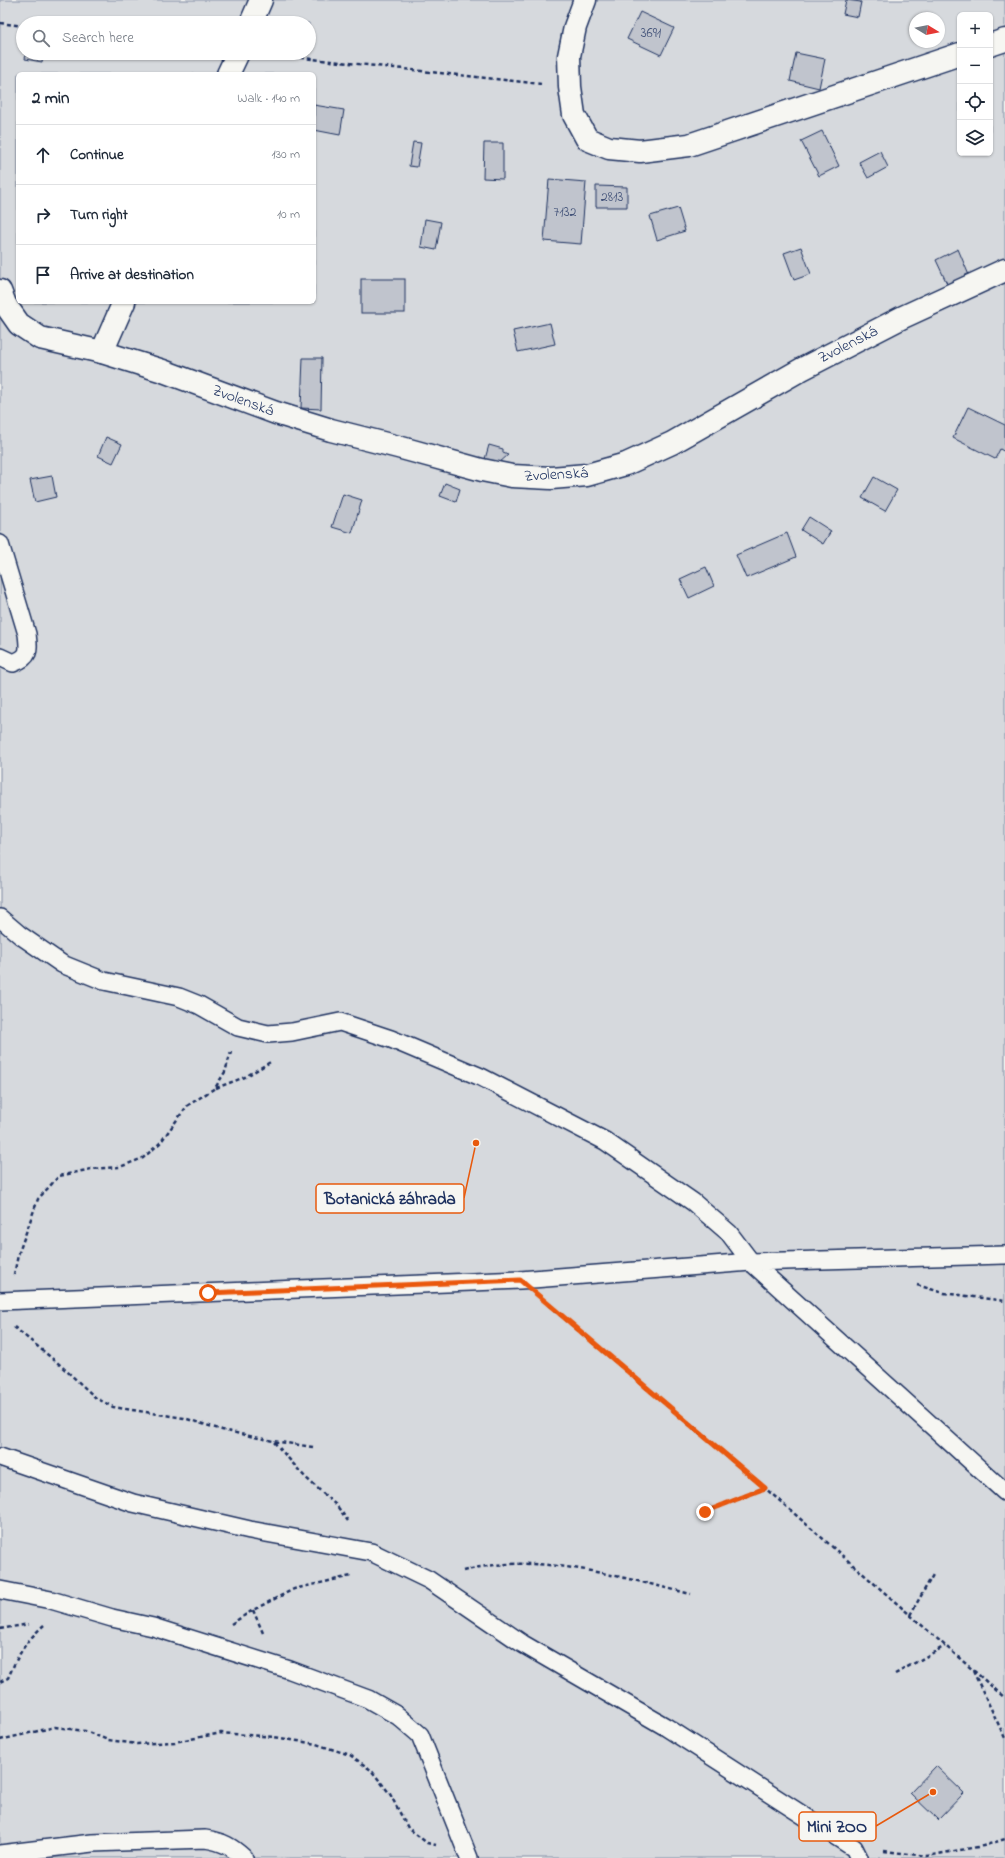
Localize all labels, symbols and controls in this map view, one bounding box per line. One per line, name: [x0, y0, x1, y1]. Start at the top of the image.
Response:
north arrow: [909, 12, 945, 48]
map controls: [957, 12, 993, 156]
button: +: [957, 12, 993, 48]
search box: [16, 16, 316, 60]
house number: 3691: [641, 23, 662, 44]
icon: search: [30, 27, 52, 49]
text: Search here: [62, 27, 134, 49]
button: −: [957, 48, 993, 84]
button: locate: [957, 84, 993, 120]
text: 2 min: [32, 86, 69, 111]
text: Walk · 140 m: [237, 89, 300, 108]
button: layers: [957, 120, 993, 156]
icon: ahead: [32, 144, 54, 166]
text: Continue: [70, 144, 124, 166]
text: 130 m: [272, 145, 300, 164]
house number: 2813: [601, 187, 623, 208]
house number: 7132: [554, 202, 577, 223]
icon: right: [32, 204, 54, 226]
text: Turn right: [70, 204, 128, 226]
text: 10 m: [277, 205, 300, 224]
icon: arrive: [32, 264, 54, 286]
text: Arrive at destination: [70, 264, 194, 286]
street label: Zvolenská: [814, 320, 882, 370]
street label: Zvolenská: [209, 379, 277, 423]
street label: Zvolenská: [523, 461, 589, 489]
callout: Botanická záhrada: [316, 1184, 464, 1213]
text: Botanická záhrada: [323, 1187, 456, 1212]
route start: [199, 1284, 217, 1302]
route end: [696, 1503, 714, 1521]
callout: Mini ZOO: [799, 1812, 876, 1841]
text: Mini ZOO: [807, 1815, 867, 1840]

